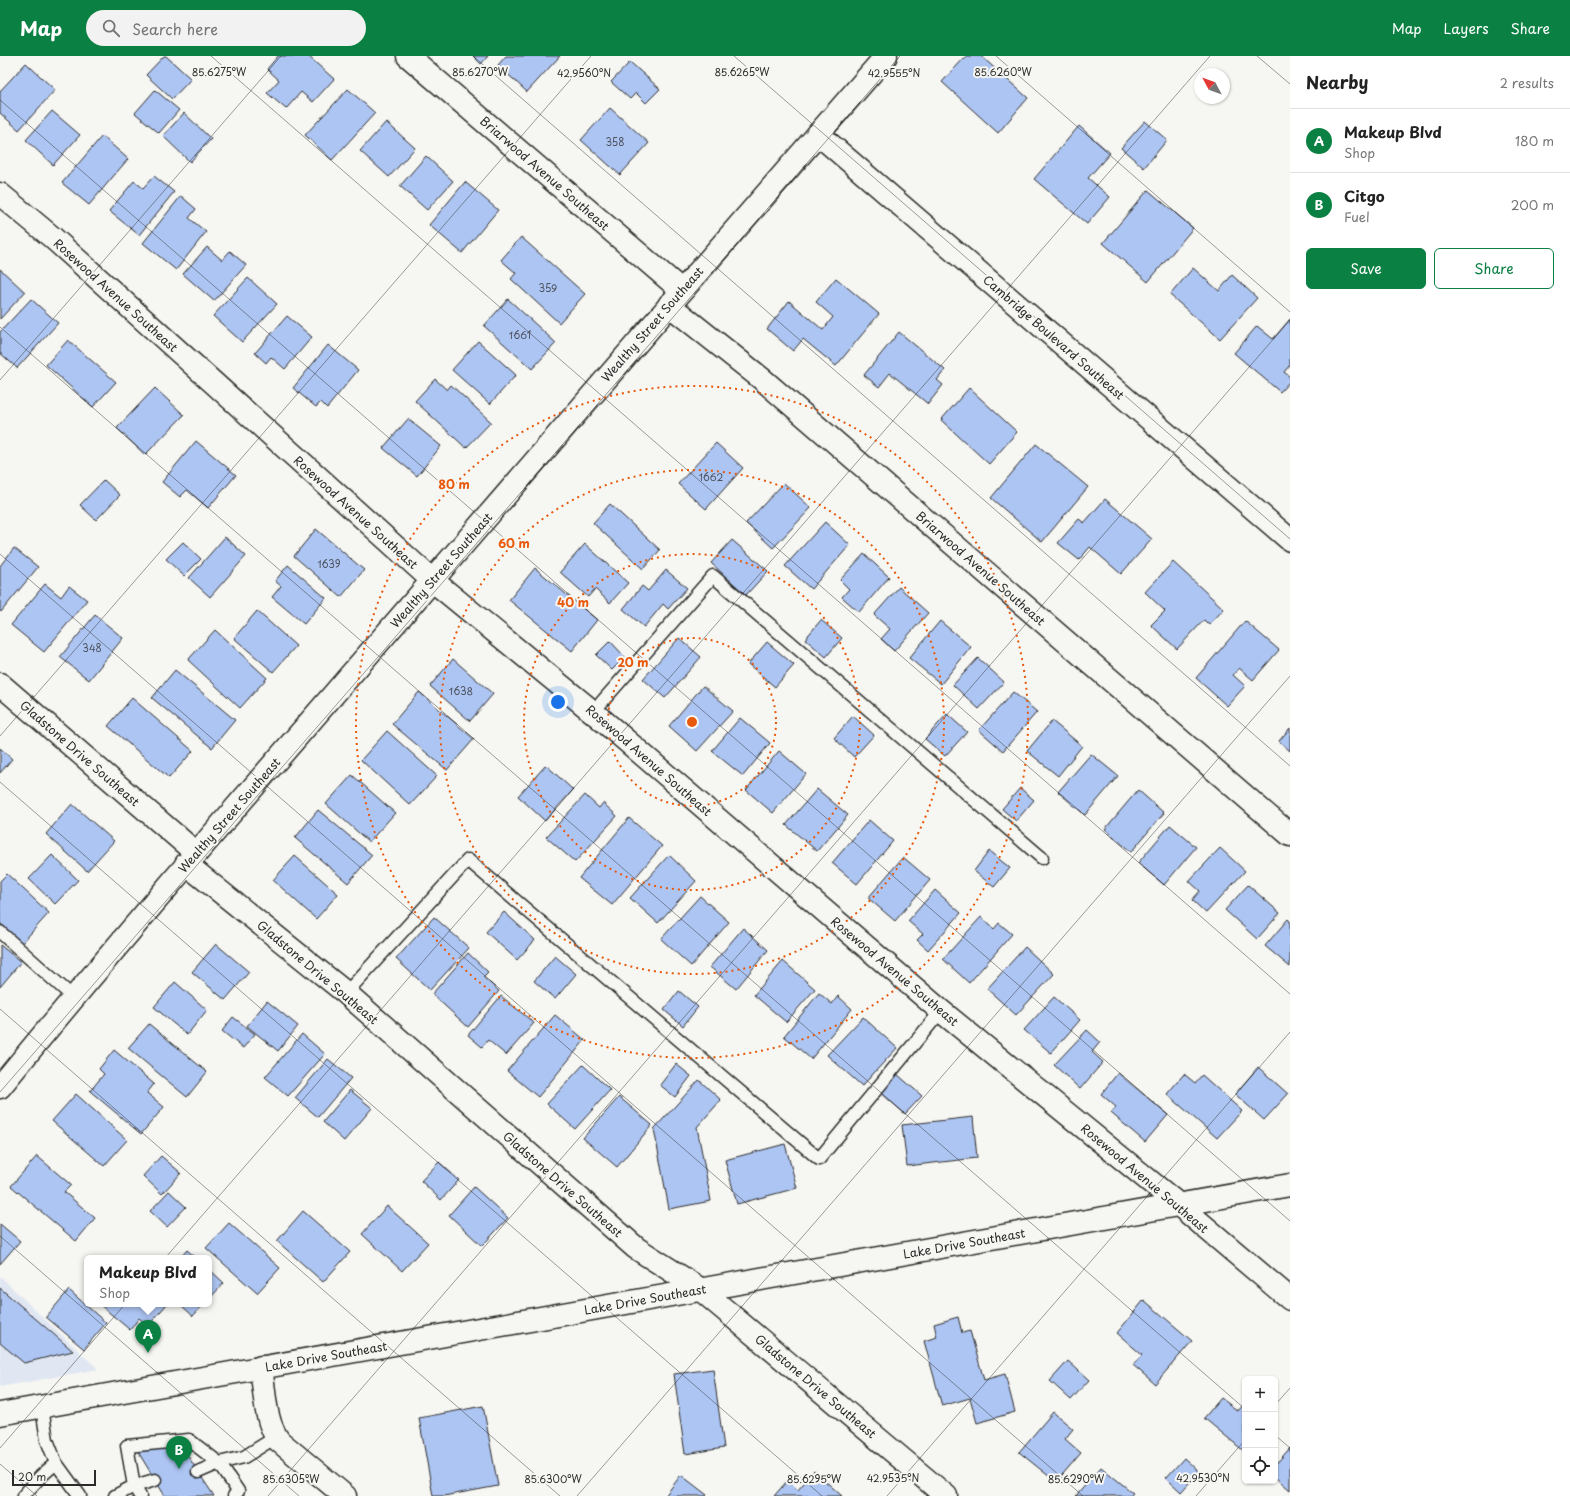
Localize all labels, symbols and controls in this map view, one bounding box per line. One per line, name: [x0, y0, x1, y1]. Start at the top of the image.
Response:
search box: [86, 10, 366, 46]
text: Map: [20, 14, 62, 42]
icon: search: [100, 17, 122, 39]
text: Search here: [132, 17, 218, 40]
text: Map: [1392, 18, 1422, 39]
text: Layers: [1444, 18, 1489, 39]
text: Share: [1511, 18, 1550, 39]
text: 85.6275°W: [192, 64, 247, 79]
text: 85.6270°W: [452, 64, 509, 79]
text: 85.6265°W: [714, 64, 770, 79]
text: 85.6260°W: [974, 64, 1032, 79]
text: 42.9560°N: [557, 65, 611, 80]
text: 42.9555°N: [868, 65, 921, 80]
north arrow: [1194, 68, 1230, 104]
text: Nearby: [1306, 69, 1368, 95]
text: 2 results: [1500, 73, 1554, 92]
street label: Briarwood Avenue Southeast: [476, 112, 614, 234]
text: Makeup Blvd: [1344, 120, 1442, 143]
text: A: [1314, 131, 1324, 150]
text: 180 m: [1515, 131, 1554, 150]
house number: 358: [605, 134, 625, 149]
text: Shop: [1344, 143, 1375, 162]
text: Citgo: [1344, 184, 1385, 207]
text: B: [1315, 195, 1323, 214]
text: 200 m: [1511, 195, 1554, 214]
text: Fuel: [1344, 207, 1370, 226]
street label: Rosewood Avenue Southeast: [50, 234, 182, 356]
button: Save: [1306, 248, 1426, 289]
button: Share: [1434, 248, 1554, 289]
street label: Wealthy Street Southeast: [597, 262, 707, 386]
street label: Cambridge Boulevard Southeast: [979, 270, 1129, 404]
house number: 359: [539, 280, 557, 295]
house number: 1661: [509, 327, 531, 342]
street label: Rosewood Avenue Southeast: [290, 451, 422, 573]
house number: 1662: [699, 469, 723, 484]
text: 80 m: [438, 475, 470, 493]
street label: Briarwood Avenue Southeast: [912, 507, 1050, 629]
street label: Wealthy Street Southeast: [386, 508, 496, 632]
text: 60 m: [498, 534, 530, 552]
house number: 1639: [317, 556, 341, 571]
text: 40 m: [557, 593, 589, 611]
house number: 348: [82, 640, 102, 655]
text: 20 m: [617, 653, 649, 671]
house number: 1638: [449, 683, 473, 698]
your location: [548, 692, 568, 712]
street label: Gladstone Drive Southeast: [16, 696, 144, 810]
street label: Rosewood Avenue Southeast: [582, 700, 716, 820]
centre of rings: [685, 715, 699, 729]
street label: Wealthy Street Southeast: [174, 753, 284, 877]
street label: Rosewood Avenue Southeast: [827, 912, 963, 1030]
street label: Gladstone Drive Southeast: [253, 916, 383, 1028]
street label: Rosewood Avenue Southeast: [1077, 1119, 1213, 1237]
street label: Gladstone Drive Southeast: [499, 1127, 627, 1241]
street label: Lake Drive Southeast: [902, 1223, 1027, 1263]
popup: [84, 1255, 212, 1307]
text: Makeup Blvd: [99, 1260, 197, 1283]
street label: Lake Drive Southeast: [583, 1279, 708, 1319]
text: Shop: [99, 1283, 130, 1302]
pin: A: [135, 1320, 161, 1353]
street label: Gladstone Drive Southeast: [751, 1330, 881, 1442]
street label: Lake Drive Southeast: [264, 1336, 389, 1376]
map controls: [1242, 1376, 1278, 1484]
button: +: [1242, 1376, 1278, 1412]
button: −: [1242, 1412, 1278, 1448]
pin: B: [166, 1436, 192, 1469]
button: locate: [1242, 1448, 1278, 1484]
scale bar: [12, 1468, 96, 1487]
text: 20 m: [18, 1468, 46, 1485]
text: 42.9535°N: [867, 1470, 920, 1485]
text: 42.9530°N: [1176, 1470, 1230, 1485]
text: 85.6305°W: [263, 1471, 320, 1486]
text: 85.6300°W: [524, 1471, 583, 1486]
text: 85.6295°W: [787, 1471, 842, 1486]
text: 85.6290°W: [1048, 1471, 1105, 1486]

